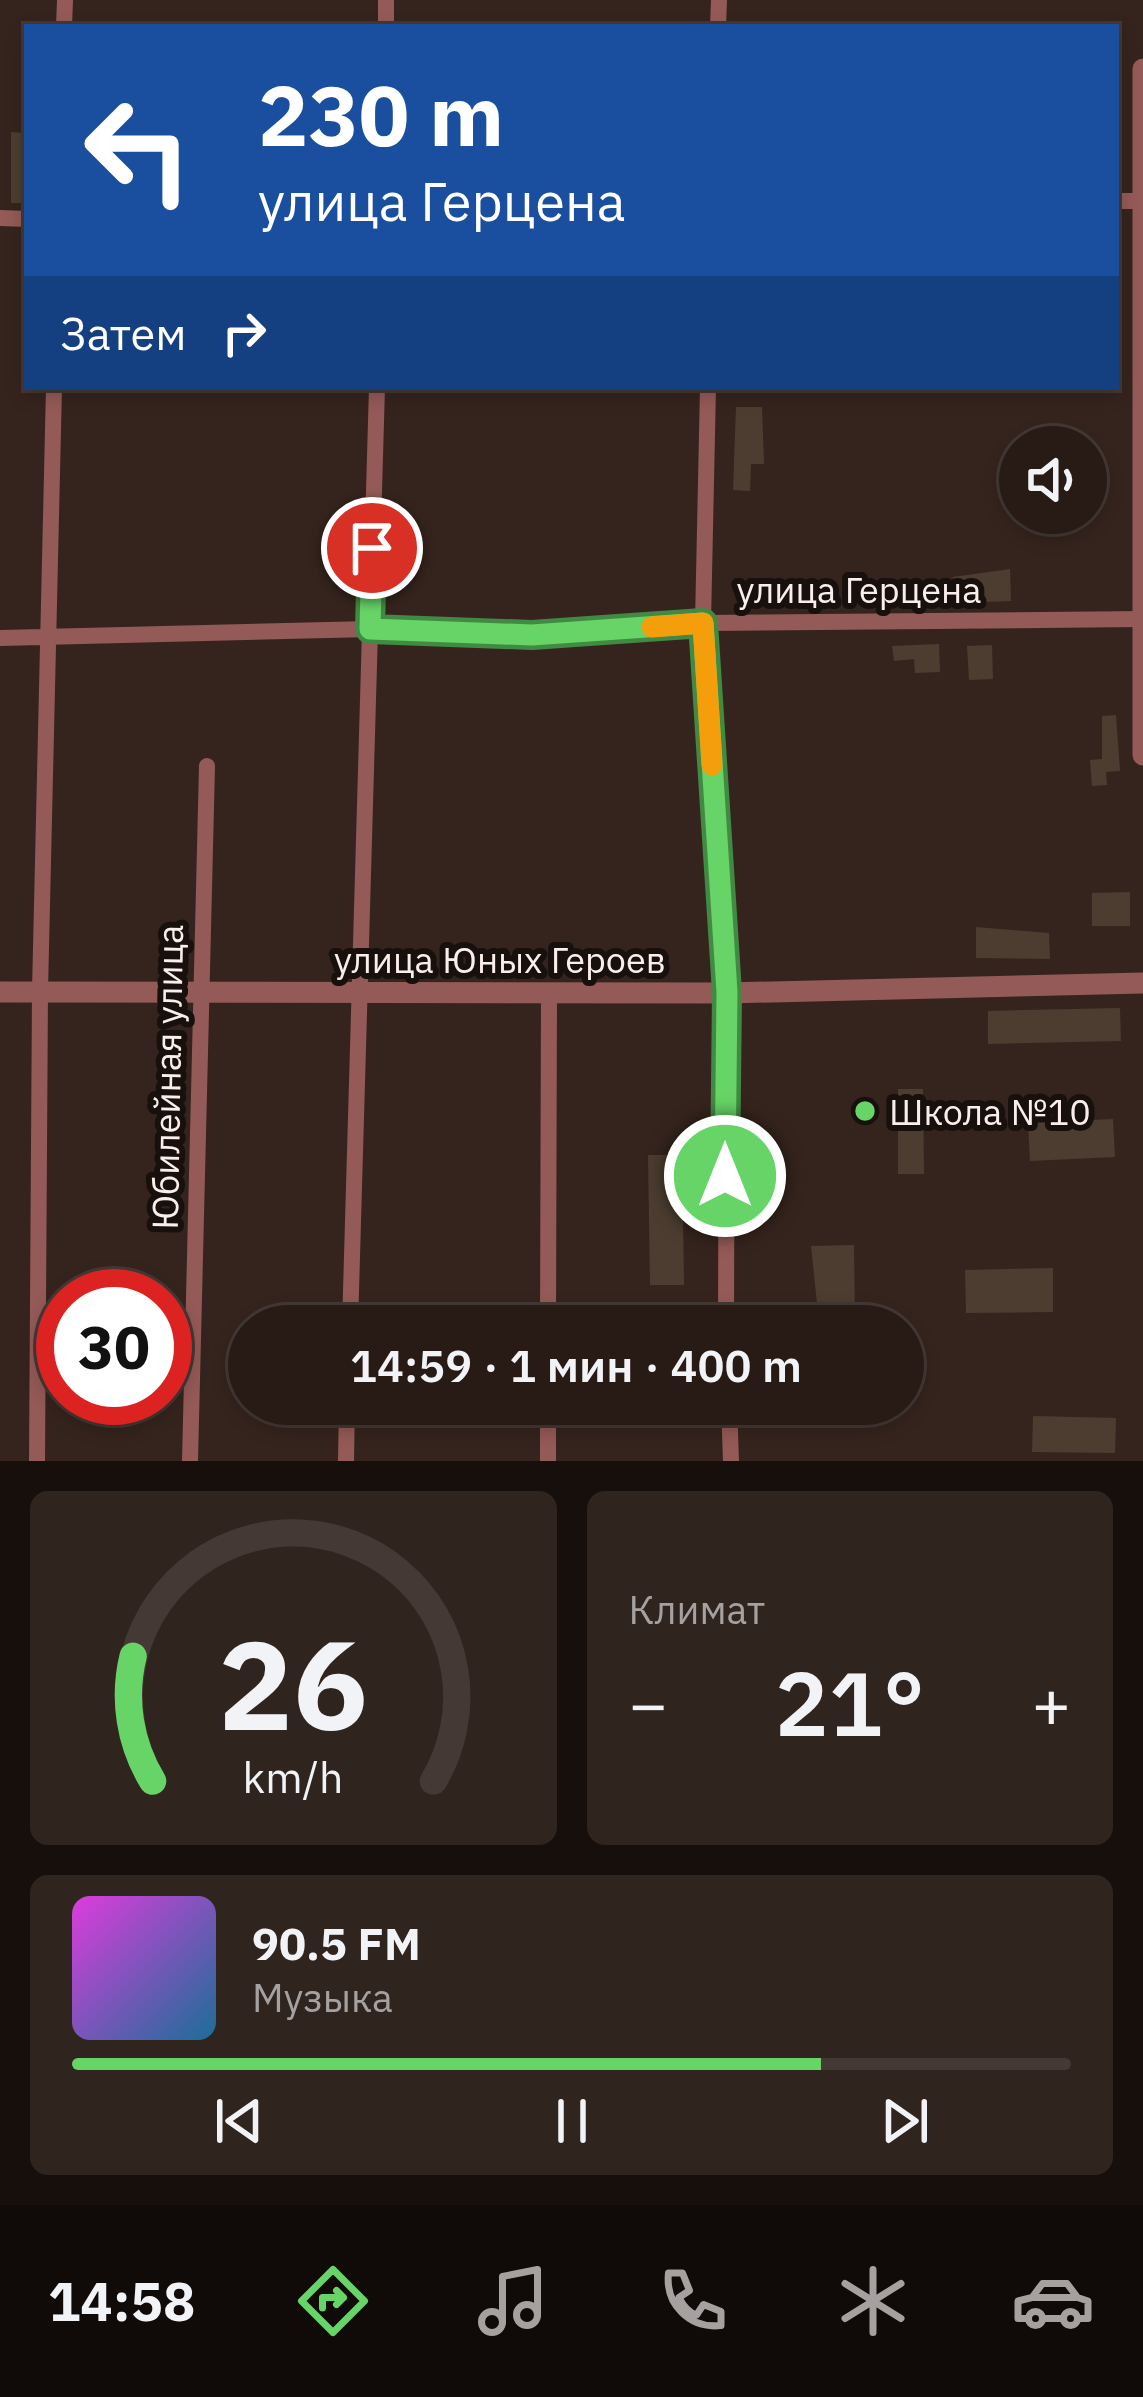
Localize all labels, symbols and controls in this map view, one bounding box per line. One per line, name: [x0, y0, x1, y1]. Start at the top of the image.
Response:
text: 230 m: [258, 60, 504, 169]
icon: left: [60, 72, 216, 228]
text: улица Герцена: [258, 166, 625, 236]
icon: right: [211, 300, 277, 366]
text: Затем: [60, 304, 187, 362]
map controls: [999, 426, 1107, 534]
button: sound: [999, 426, 1107, 534]
pin: [321, 497, 423, 599]
icon: arrive: [339, 515, 405, 581]
street label: улица Герцена: [737, 566, 981, 613]
street label: Юбилейная улица: [141, 924, 193, 1230]
street label: улица Юных Героев: [334, 936, 666, 983]
place label: Школа №10: [889, 1088, 1091, 1135]
marker: Школа №10: [852, 1098, 878, 1124]
position arrow: [662, 1113, 788, 1239]
speed limit sign: 30: [36, 1269, 192, 1425]
text: 14:59 · 1 мин · 400 m: [350, 1336, 802, 1394]
text: Климат: [629, 1584, 765, 1635]
text: 26: [218, 1602, 368, 1764]
text: 21°: [775, 1644, 925, 1761]
text: −: [629, 1660, 668, 1746]
text: +: [1031, 1660, 1071, 1746]
text: km/h: [243, 1749, 344, 1805]
text: 90.5 FM: [252, 1914, 421, 1972]
text: Музыка: [252, 1972, 393, 2023]
icon: previous: [206, 2088, 272, 2154]
icon: pause: [539, 2088, 605, 2154]
icon: next: [872, 2088, 938, 2154]
icon: directions: [291, 2259, 375, 2343]
icon: music: [471, 2259, 555, 2343]
icon: phone: [651, 2259, 735, 2343]
icon: climate: [831, 2259, 915, 2343]
icon: car: [1011, 2259, 1095, 2343]
text: 14:58: [48, 2266, 195, 2336]

